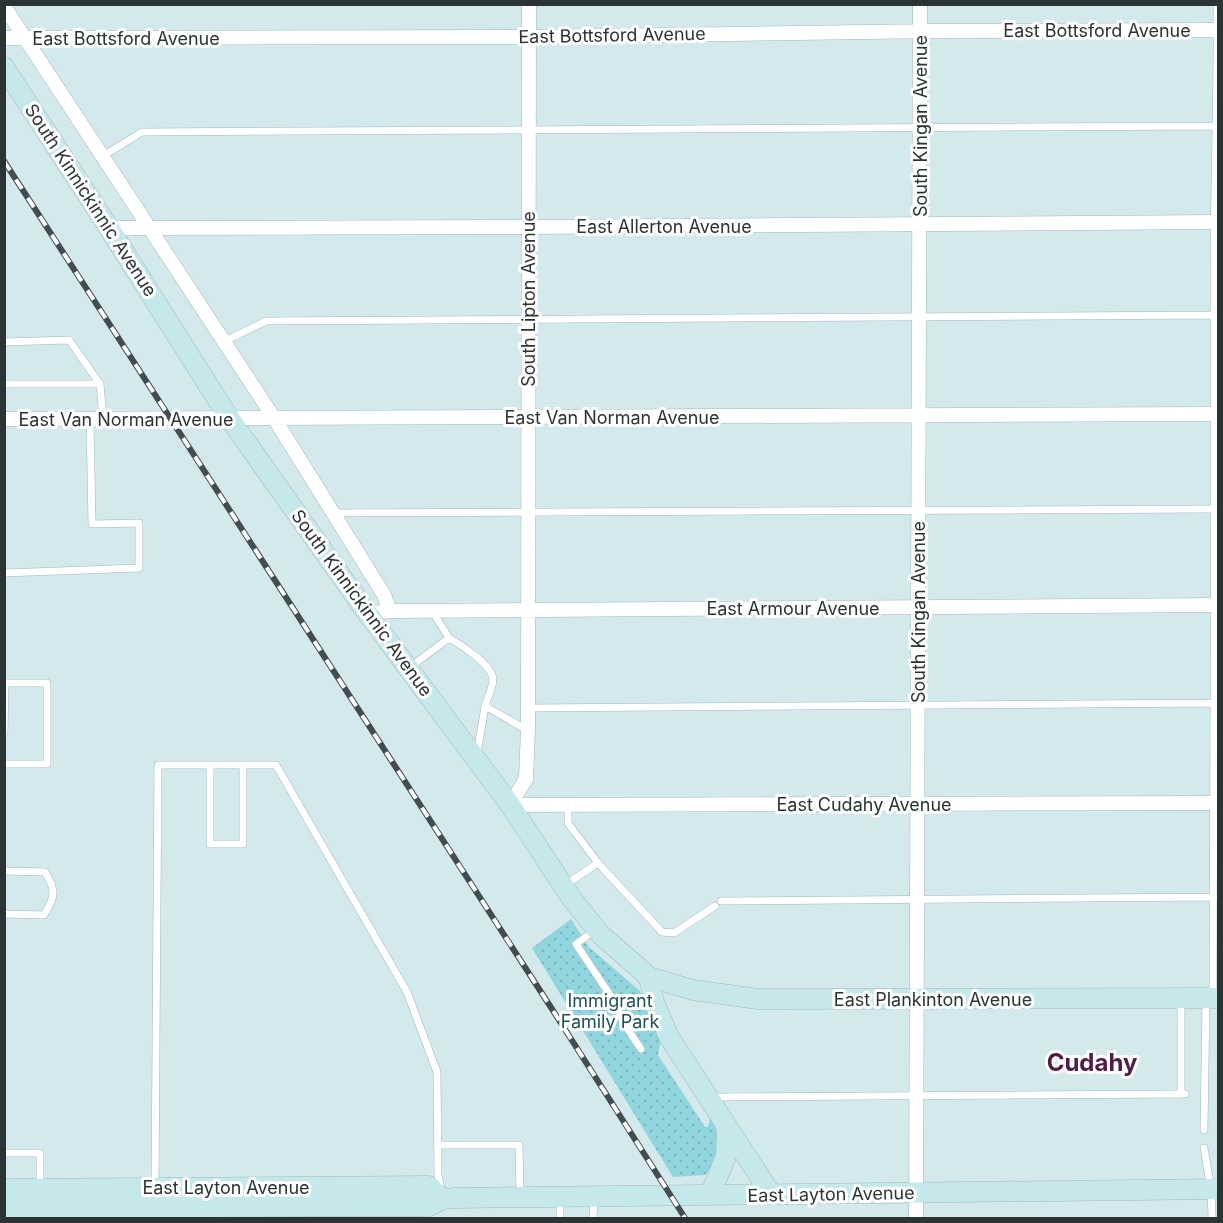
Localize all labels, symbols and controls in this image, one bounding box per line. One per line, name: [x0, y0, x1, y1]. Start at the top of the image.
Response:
street label: East Bottsford Avenue: [1003, 20, 1191, 41]
street label: East Bottsford Avenue: [518, 23, 706, 47]
street label: East Bottsford Avenue: [32, 28, 220, 49]
street label: South Kingan Avenue: [910, 35, 931, 217]
street label: South Kinnickinnic Avenue: [21, 100, 161, 300]
street label: South Lipton Avenue: [518, 211, 539, 387]
street label: East Allerton Avenue: [576, 216, 752, 237]
street label: East Van Norman Avenue: [505, 407, 719, 428]
street label: East Van Norman Avenue: [19, 409, 233, 430]
street label: South Kinnickinnic Avenue: [287, 506, 437, 700]
street label: South Kingan Avenue: [908, 521, 929, 703]
street label: East Armour Avenue: [706, 598, 880, 619]
street label: East Cudahy Avenue: [776, 794, 952, 815]
street label: East Plankinton Avenue: [834, 989, 1032, 1010]
park label: Immigrant Family Park: [561, 990, 659, 1032]
district label: Cudahy: [1047, 1048, 1138, 1077]
street label: East Layton Avenue: [142, 1177, 310, 1198]
street label: East Layton Avenue: [747, 1182, 915, 1206]

